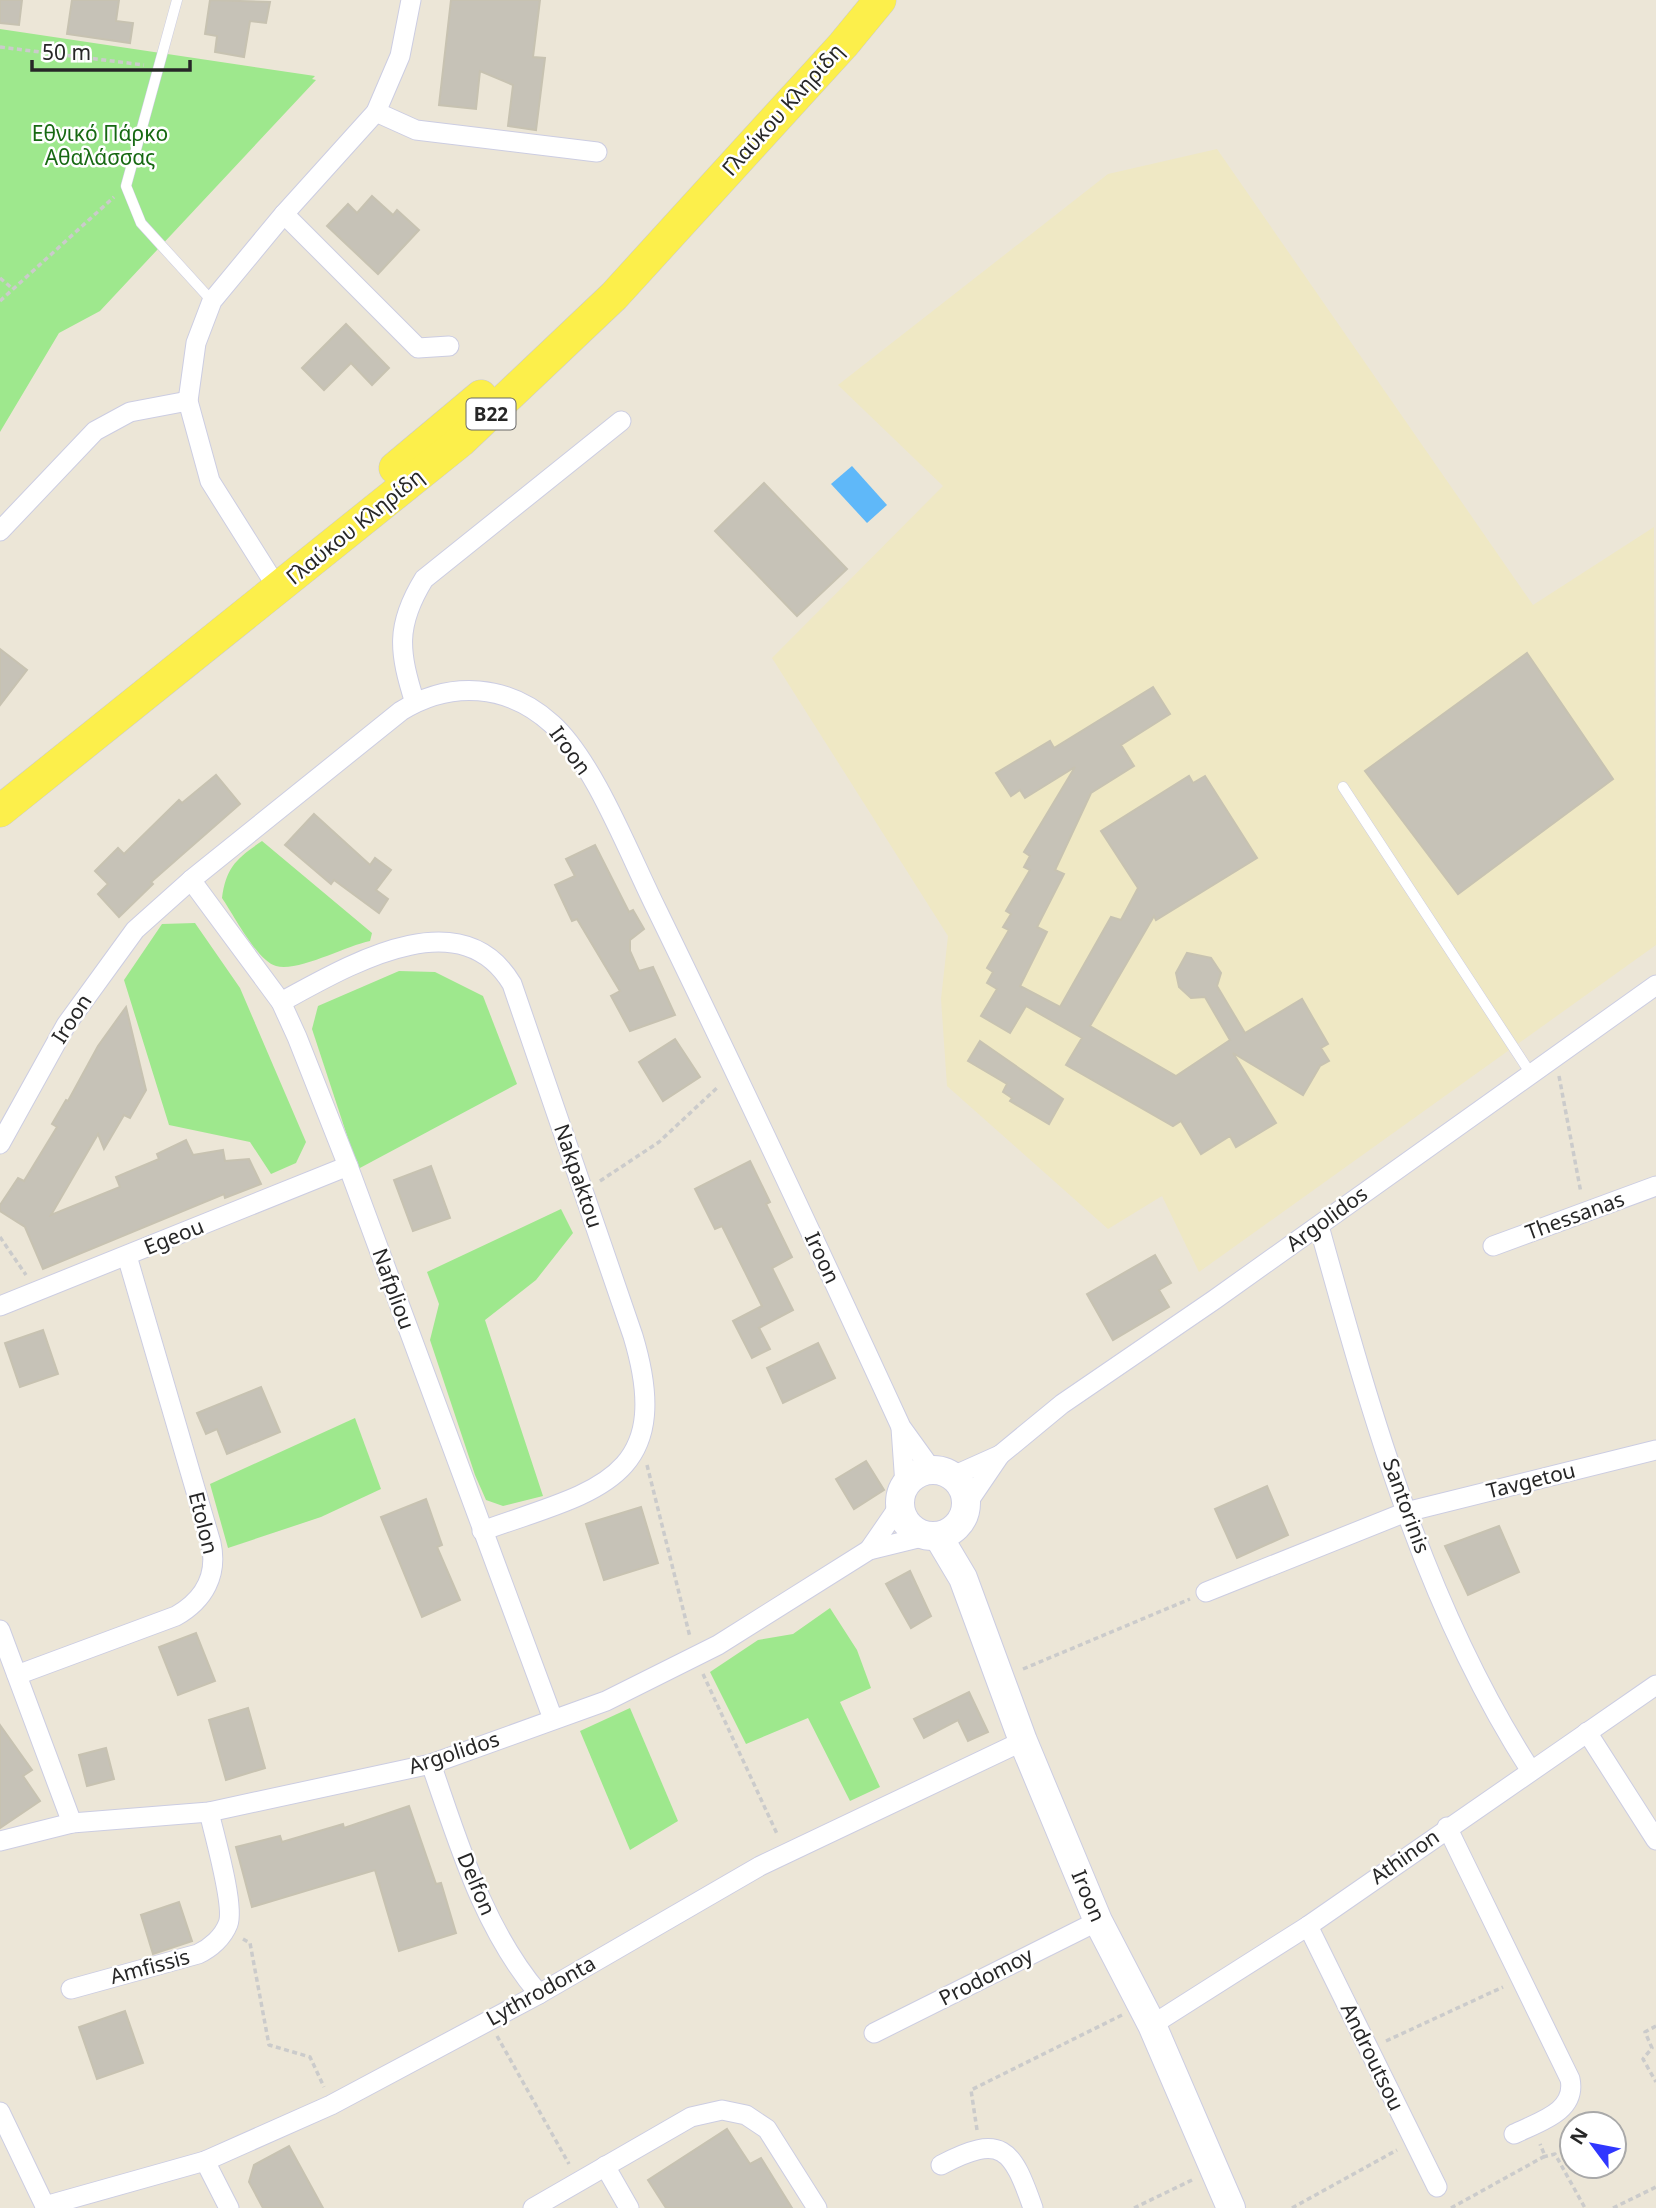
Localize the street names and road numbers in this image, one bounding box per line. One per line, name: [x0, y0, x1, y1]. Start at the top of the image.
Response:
street label: Γλαύκου Κληρίδη: [715, 37, 849, 182]
road number: B22: [466, 398, 516, 430]
street label: Γλαύκου Κληρίδη: [280, 462, 429, 590]
street label: Iroon: [544, 720, 598, 780]
street label: Iroon: [45, 988, 98, 1049]
street label: Nakpaktou: [548, 1120, 610, 1231]
street label: Argolidos: [1280, 1179, 1373, 1257]
street label: Thessanas: [1521, 1184, 1628, 1246]
street label: Egeou: [140, 1211, 208, 1261]
street label: Iroon: [799, 1227, 847, 1288]
street label: Nafpliou: [366, 1244, 422, 1333]
street label: Santorinis: [1377, 1454, 1437, 1557]
street label: Tavgetou: [1483, 1456, 1578, 1505]
street label: Etolon: [183, 1489, 225, 1557]
street label: Argolidos: [405, 1724, 503, 1780]
street label: Athinon: [1364, 1822, 1444, 1890]
street label: Delfon: [451, 1848, 503, 1919]
street label: Iroon: [1066, 1865, 1112, 1926]
street label: Prodomoy: [934, 1940, 1038, 2012]
street label: Amfissis: [107, 1942, 193, 1990]
street label: Lythrodonta: [481, 1949, 600, 2032]
street label: Androutsou: [1335, 1998, 1411, 2115]

